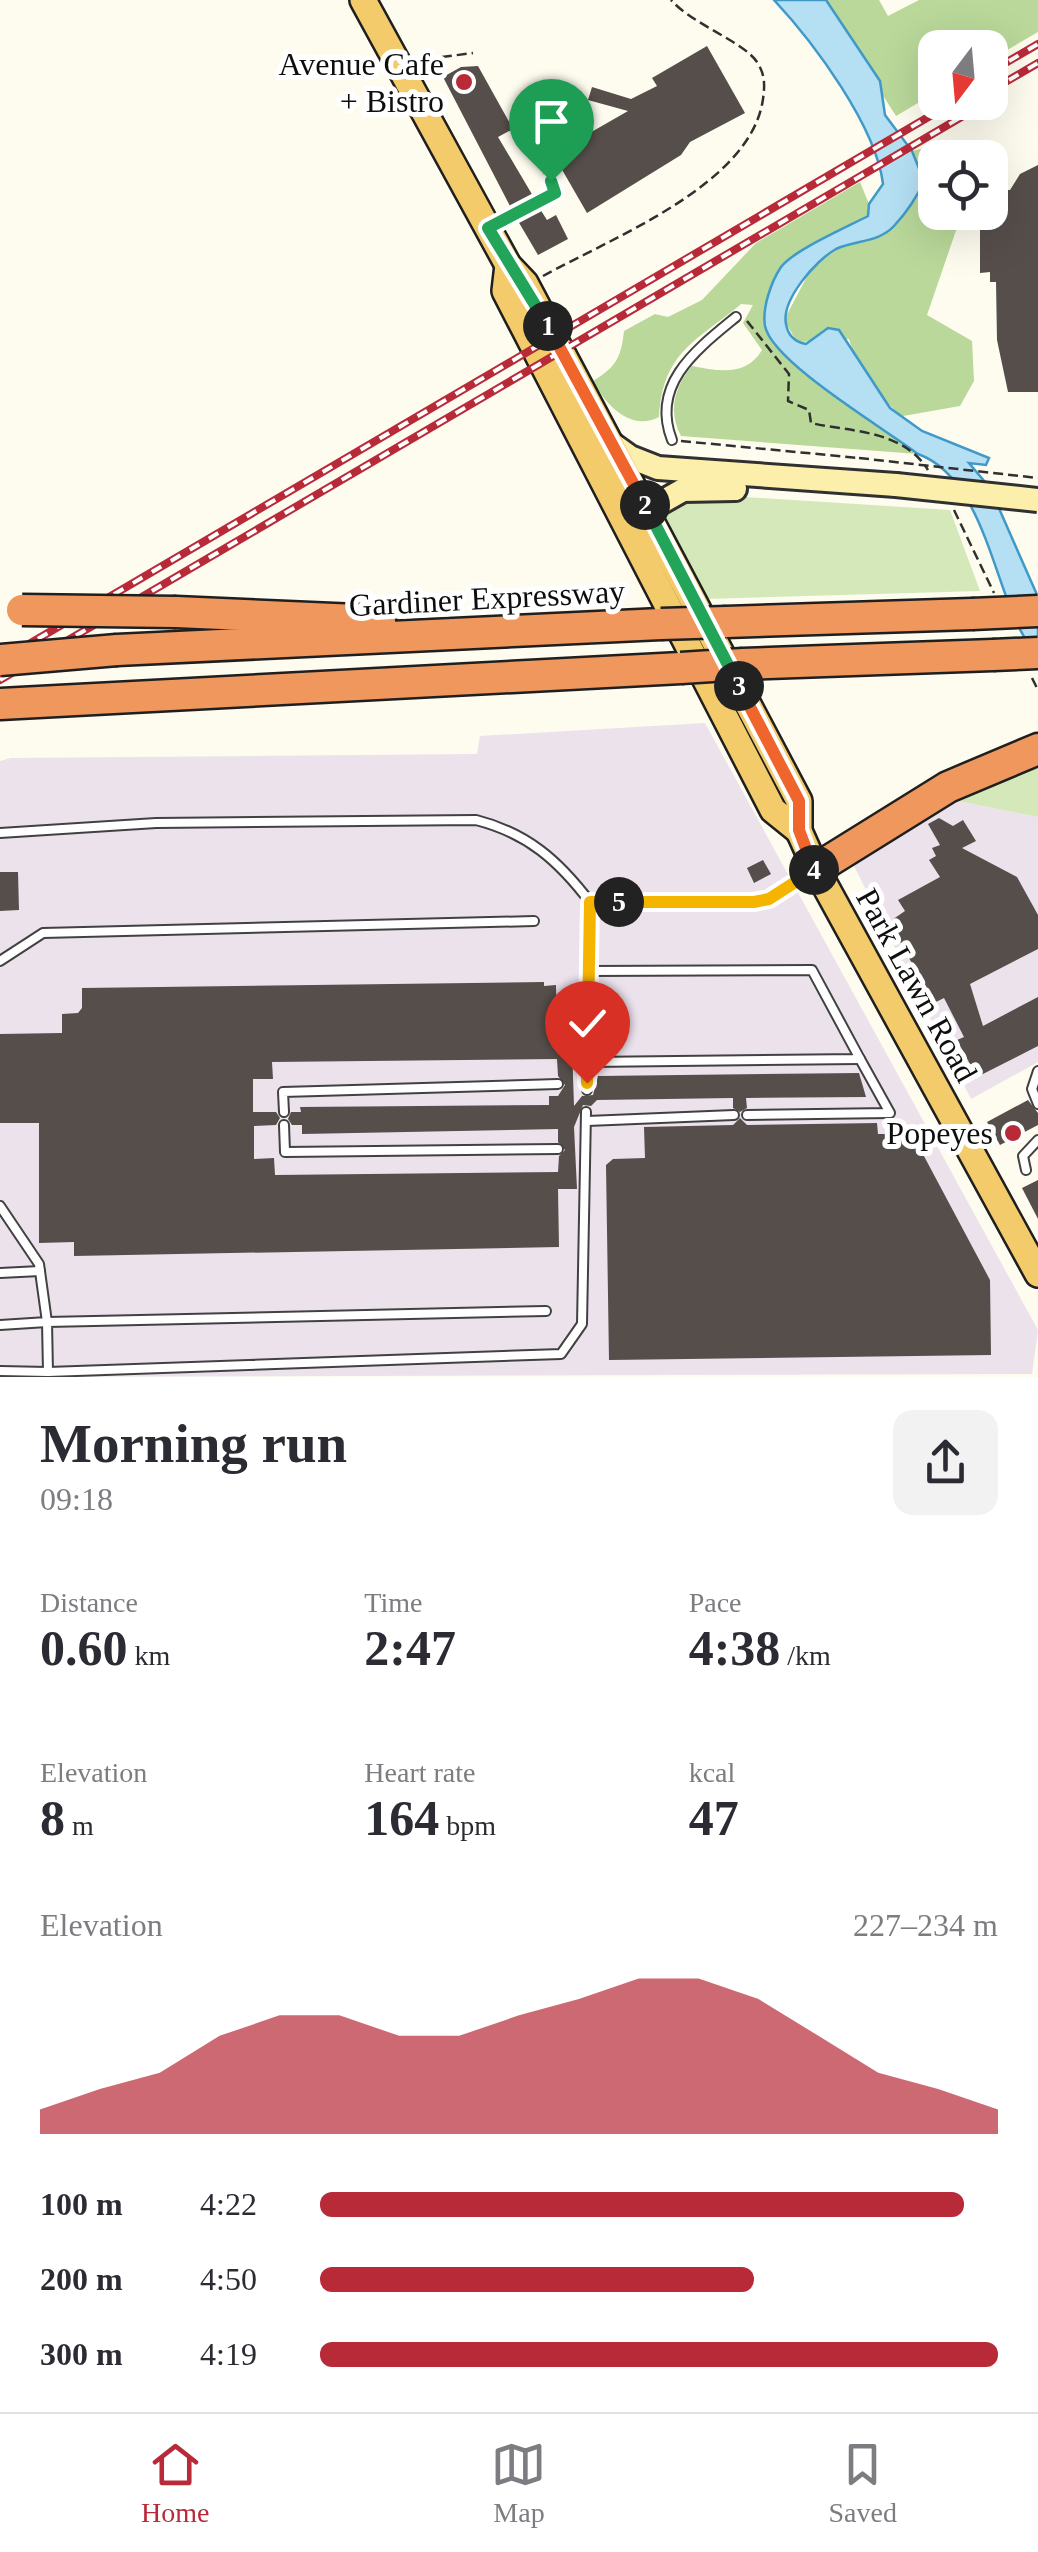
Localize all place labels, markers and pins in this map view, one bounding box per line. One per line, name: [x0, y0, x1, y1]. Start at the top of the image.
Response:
place label: Avenue Cafe + Bistro: [278, 46, 444, 119]
marker: Avenue Cafe + Bistro: [453, 71, 475, 93]
pin: [509, 79, 594, 182]
pin: 1: [523, 301, 573, 351]
pin: 2: [620, 480, 670, 530]
pin: 3: [714, 661, 764, 711]
pin: 4: [789, 845, 839, 895]
pin: 5: [594, 877, 644, 927]
pin: [545, 981, 630, 1084]
place label: Popeyes: [886, 1115, 993, 1151]
marker: Popeyes: [1002, 1122, 1024, 1144]

